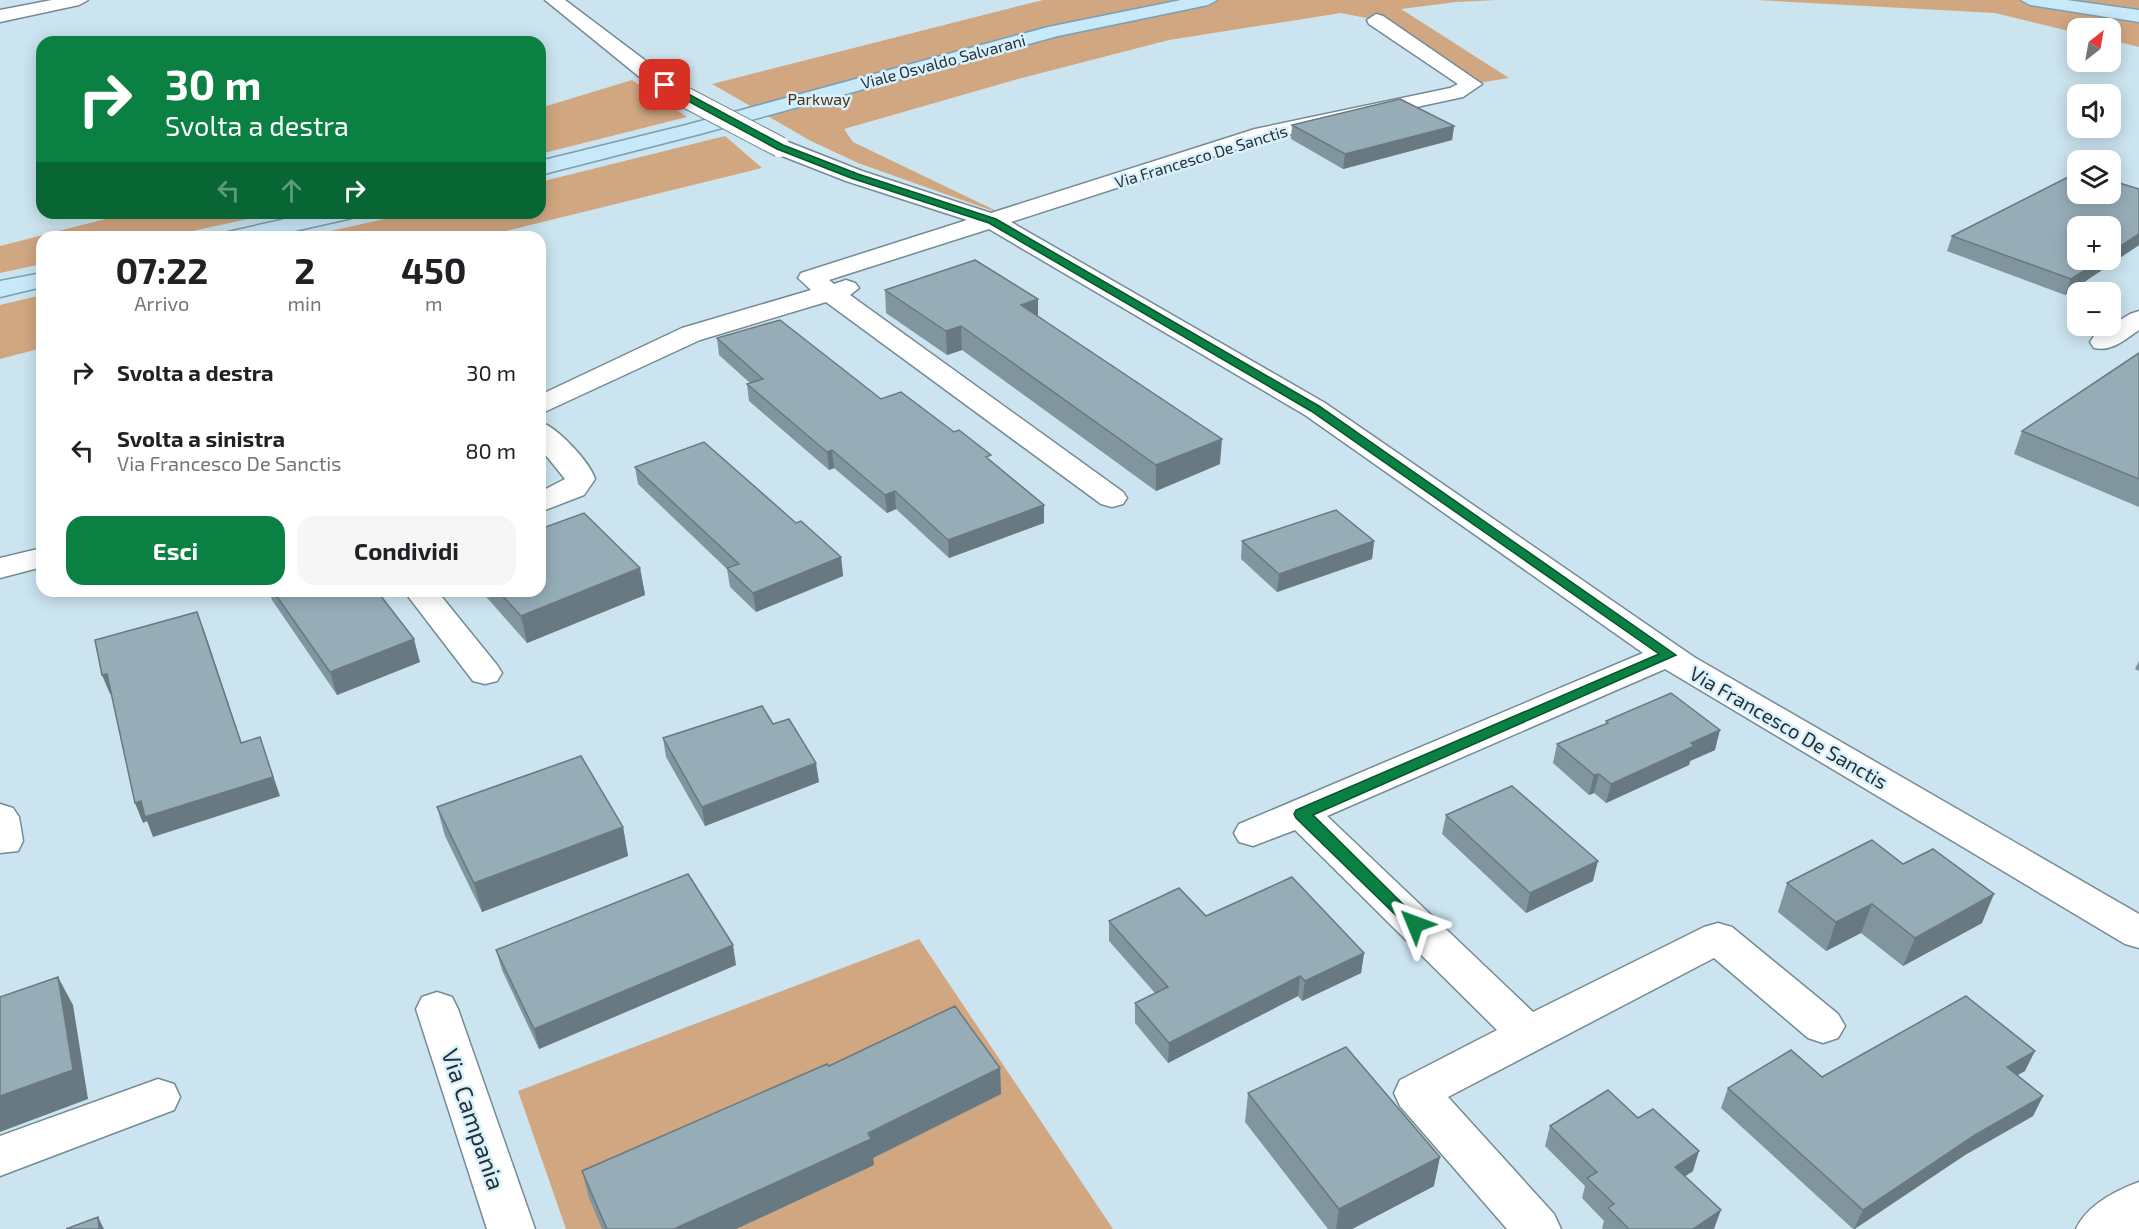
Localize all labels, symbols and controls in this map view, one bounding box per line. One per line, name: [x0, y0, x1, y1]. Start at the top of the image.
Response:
north arrow: [2067, 18, 2121, 72]
map controls: [2067, 18, 2121, 336]
street label: Viale Osvaldo Salvarani: [859, 30, 1027, 92]
text: 30 m: [165, 58, 261, 108]
pin: [639, 59, 690, 110]
icon: right: [66, 60, 144, 138]
icon: arrive: [648, 68, 681, 101]
button: sound: [2067, 84, 2121, 138]
park label: Parkway: [787, 89, 851, 108]
text: Svolta a destra: [165, 109, 349, 141]
street label: Via Francesco De Sanctis: [1112, 121, 1290, 191]
button: layers: [2067, 150, 2121, 204]
icon: left: [212, 174, 245, 207]
icon: ahead: [275, 174, 308, 207]
icon: right: [338, 174, 371, 207]
button: +: [2067, 216, 2121, 270]
text: 07:22: [115, 248, 208, 291]
text: 2: [294, 248, 315, 291]
text: 450: [401, 248, 467, 291]
button: −: [2067, 282, 2121, 336]
text: Arrivo: [134, 291, 189, 315]
text: min: [288, 291, 322, 315]
text: m: [425, 291, 443, 315]
icon: right: [66, 356, 99, 389]
text: Svolta a destra: [117, 359, 274, 385]
text: 30 m: [466, 359, 516, 385]
text: Svolta a sinistra: [117, 425, 285, 451]
icon: left: [66, 434, 99, 467]
text: 80 m: [465, 437, 516, 463]
text: Via Francesco De Sanctis: [117, 451, 341, 475]
button: Esci: [66, 516, 285, 585]
button: Condividi: [297, 516, 516, 585]
street label: Via Francesco De Sanctis: [1686, 661, 1892, 793]
position arrow: [1383, 892, 1447, 956]
street label: Via Campania: [436, 1045, 512, 1193]

